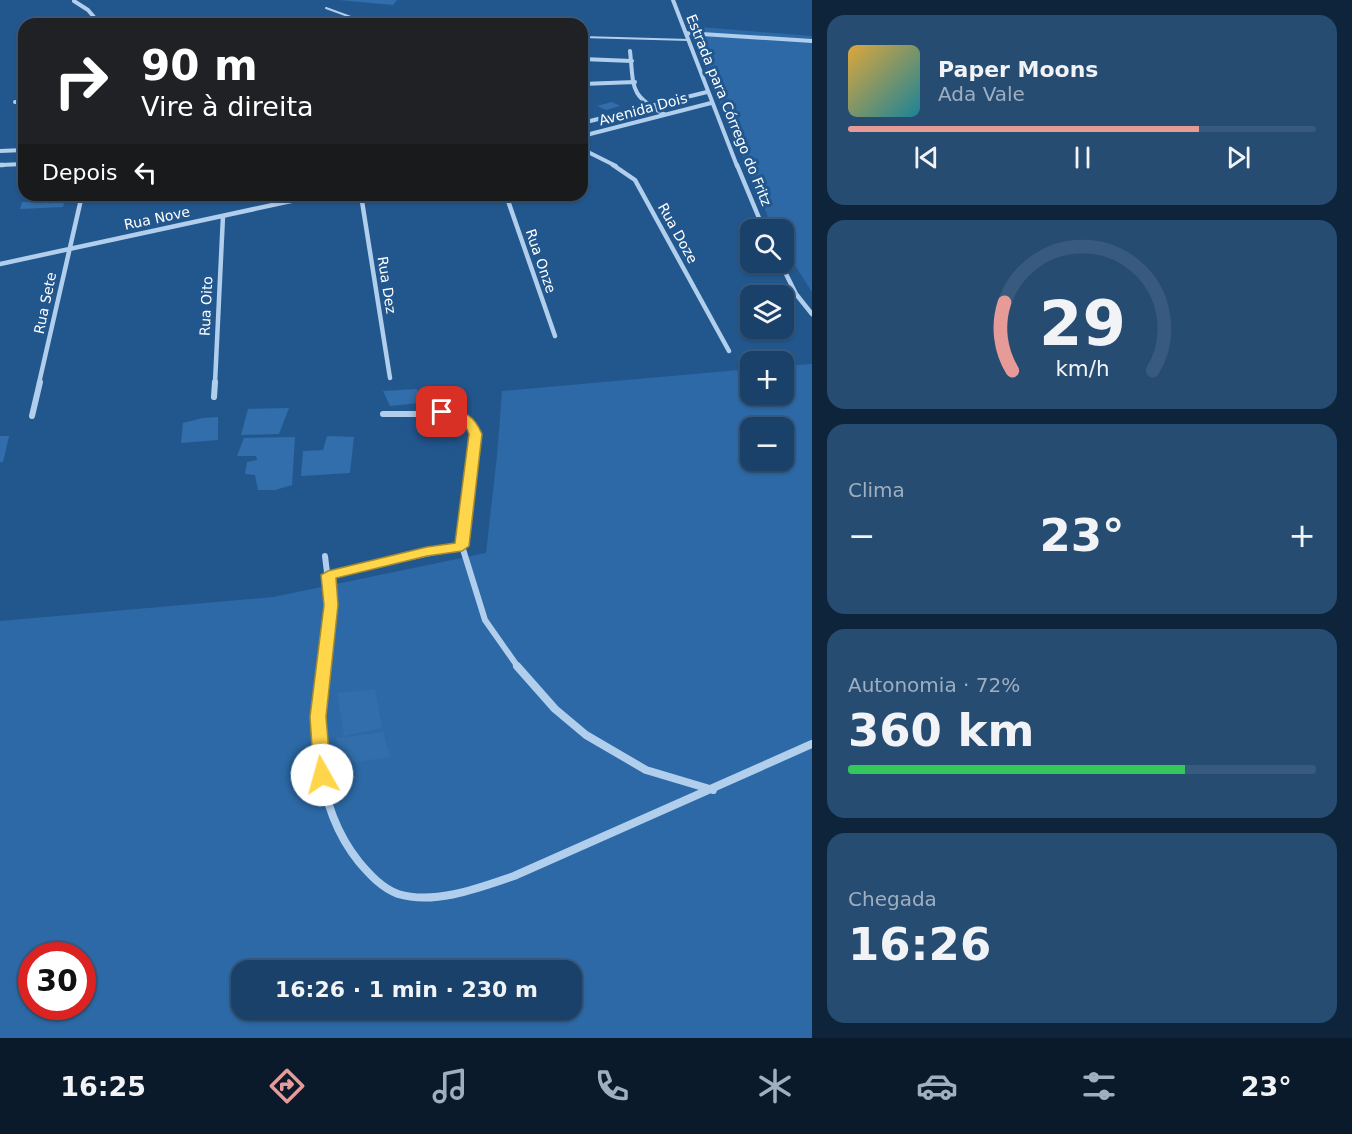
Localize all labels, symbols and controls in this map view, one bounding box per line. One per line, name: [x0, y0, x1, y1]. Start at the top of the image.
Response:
street label: Estrada para Córrego do Fritz: [683, 12, 775, 208]
text: 90 m: [141, 41, 258, 90]
icon: right: [42, 42, 120, 120]
text: Paper Moons: [938, 57, 1098, 82]
text: Ada Vale: [938, 82, 1025, 106]
street label: Avenida Dois: [597, 90, 689, 128]
text: Vire à direita: [141, 91, 314, 122]
icon: previous: [910, 141, 943, 174]
icon: pause: [1066, 141, 1099, 174]
icon: next: [1222, 141, 1255, 174]
icon: left: [129, 156, 162, 189]
text: Depois: [42, 160, 117, 185]
street label: Rua Doze: [655, 200, 701, 266]
street label: Rua Nove: [123, 203, 191, 233]
map controls: [740, 219, 794, 471]
button: search: [740, 219, 794, 273]
street label: Rua Onze: [523, 227, 559, 295]
street label: Rua Dez: [375, 255, 399, 315]
street label: Rua Sete: [31, 271, 59, 335]
street label: Rua Oito: [196, 276, 216, 336]
button: layers: [740, 285, 794, 339]
text: 29: [1039, 288, 1125, 361]
button: +: [740, 351, 794, 405]
text: km/h: [1055, 357, 1109, 382]
pin: [416, 386, 467, 437]
icon: arrive: [425, 395, 458, 428]
button: −: [740, 417, 794, 471]
text: Clima: [848, 478, 905, 502]
text: 23°: [1039, 509, 1125, 562]
text: −: [848, 516, 876, 555]
text: +: [1288, 516, 1316, 555]
text: Autonomia · 72%: [848, 673, 1020, 697]
text: 360 km: [848, 704, 1034, 757]
position arrow: [290, 743, 354, 807]
text: Chegada: [848, 887, 937, 911]
text: 16:26: [848, 918, 991, 971]
speed limit sign: 30: [18, 942, 96, 1020]
text: 16:26 · 1 min · 230 m: [275, 977, 538, 1002]
icon: directions: [266, 1065, 308, 1107]
icon: music: [429, 1065, 471, 1107]
icon: phone: [591, 1065, 633, 1107]
icon: climate: [754, 1065, 796, 1107]
icon: car: [916, 1065, 958, 1107]
icon: filters: [1078, 1065, 1120, 1107]
text: 16:25: [60, 1071, 146, 1102]
text: 23°: [1241, 1071, 1292, 1102]

